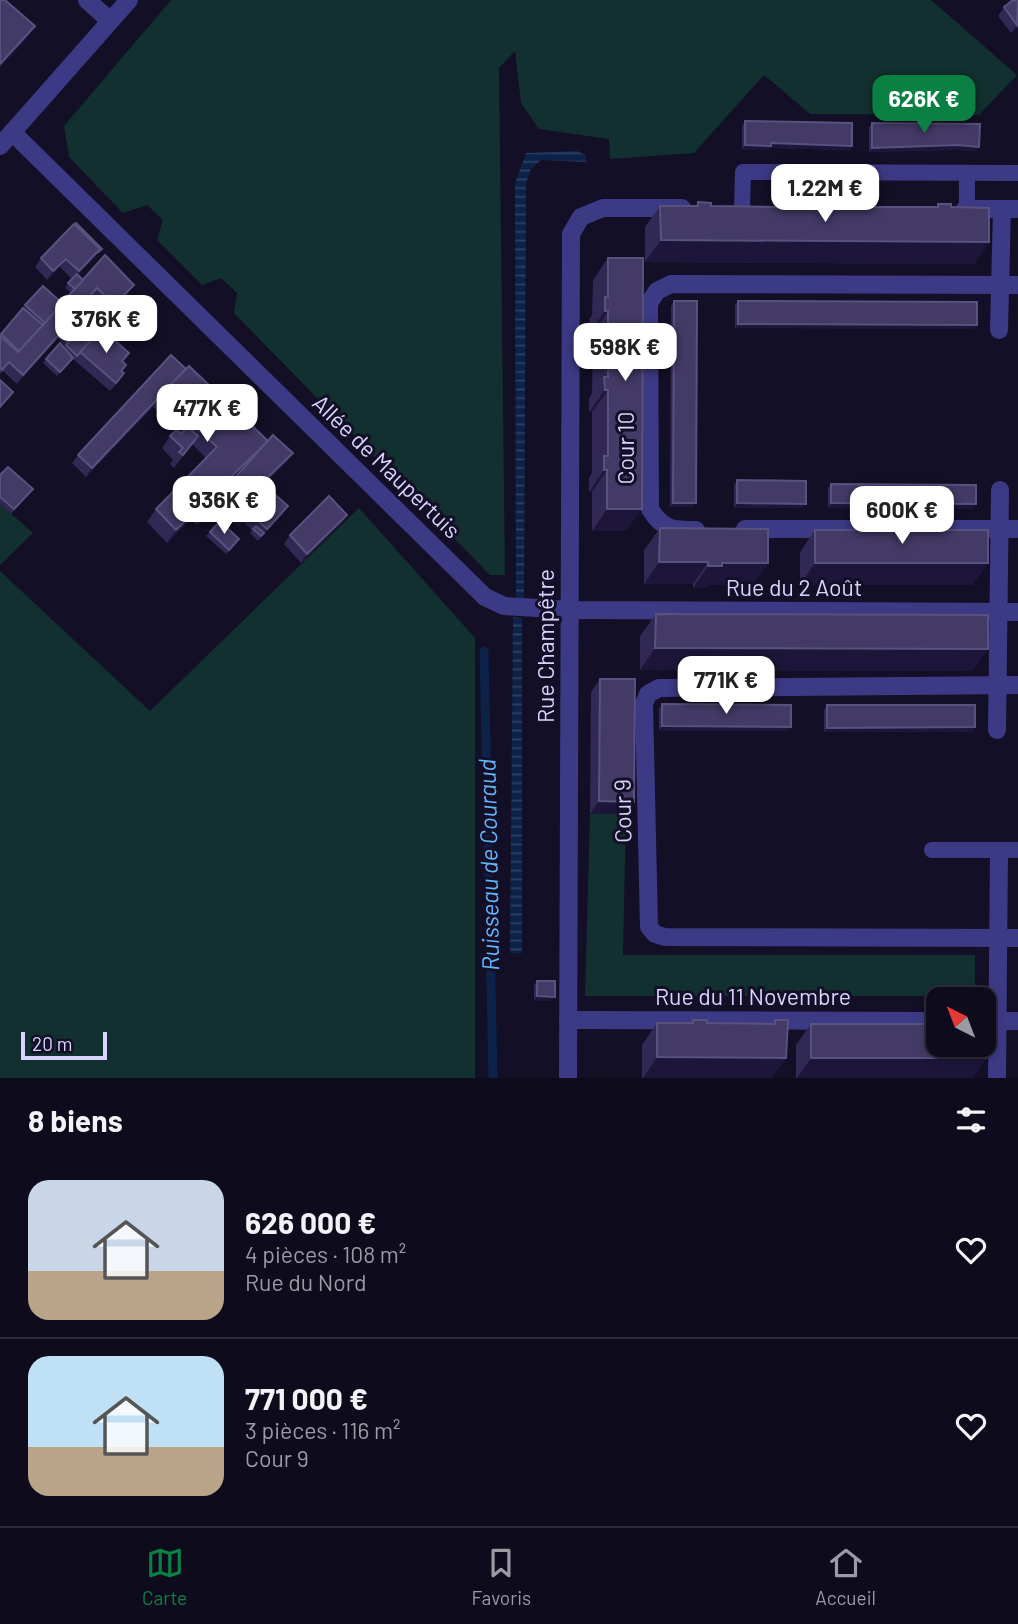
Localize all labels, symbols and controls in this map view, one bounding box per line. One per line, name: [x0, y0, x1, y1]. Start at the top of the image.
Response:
pin: 626K €: [867, 76, 981, 135]
text: 626K €: [888, 84, 960, 112]
pin: 1.22M €: [760, 164, 890, 224]
text: 1.22M €: [787, 173, 863, 201]
pin: 376K €: [49, 296, 163, 355]
text: 376K €: [71, 304, 141, 332]
pin: 598K €: [568, 324, 682, 383]
text: 598K €: [590, 332, 660, 360]
pin: 477K €: [150, 384, 264, 444]
street label: Allée de Maupertuis: [307, 388, 467, 544]
text: 477K €: [173, 393, 241, 421]
street label: Cour 10: [611, 412, 639, 484]
pin: 936K €: [167, 476, 281, 536]
text: 936K €: [189, 485, 259, 513]
pin: 600K €: [845, 486, 959, 546]
text: 600K €: [866, 495, 938, 523]
street label: Rue Champêtre: [531, 569, 559, 723]
street label: Rue du 2 Août: [726, 573, 862, 601]
pin: 771K €: [669, 656, 783, 716]
text: 771K €: [694, 665, 758, 693]
water label: Ruisseau de Couraud: [472, 758, 504, 971]
street label: Cour 9: [607, 779, 637, 843]
street label: Rue du 11 Novembre: [655, 982, 851, 1010]
north arrow: [926, 987, 996, 1057]
map controls: [926, 987, 996, 1057]
scale bar: [21, 1029, 107, 1061]
text: 20 m: [32, 1032, 72, 1055]
icon: filters: [952, 1101, 990, 1139]
text: 8 biens: [28, 1102, 123, 1138]
text: 626 000 €: [245, 1204, 376, 1240]
icon: home: [84, 1208, 168, 1292]
icon: heart: [952, 1231, 990, 1269]
text: 4 pièces · 108 m²: [245, 1240, 406, 1268]
text: Rue du Nord: [245, 1268, 367, 1296]
text: 771 000 €: [245, 1380, 368, 1416]
icon: home: [84, 1384, 168, 1468]
icon: heart: [952, 1407, 990, 1445]
text: 3 pièces · 116 m²: [245, 1416, 400, 1444]
text: Cour 9: [245, 1444, 309, 1472]
tab: Carte: [142, 1544, 187, 1609]
tab: Favoris: [471, 1544, 531, 1609]
tab: Accueil: [815, 1544, 876, 1609]

